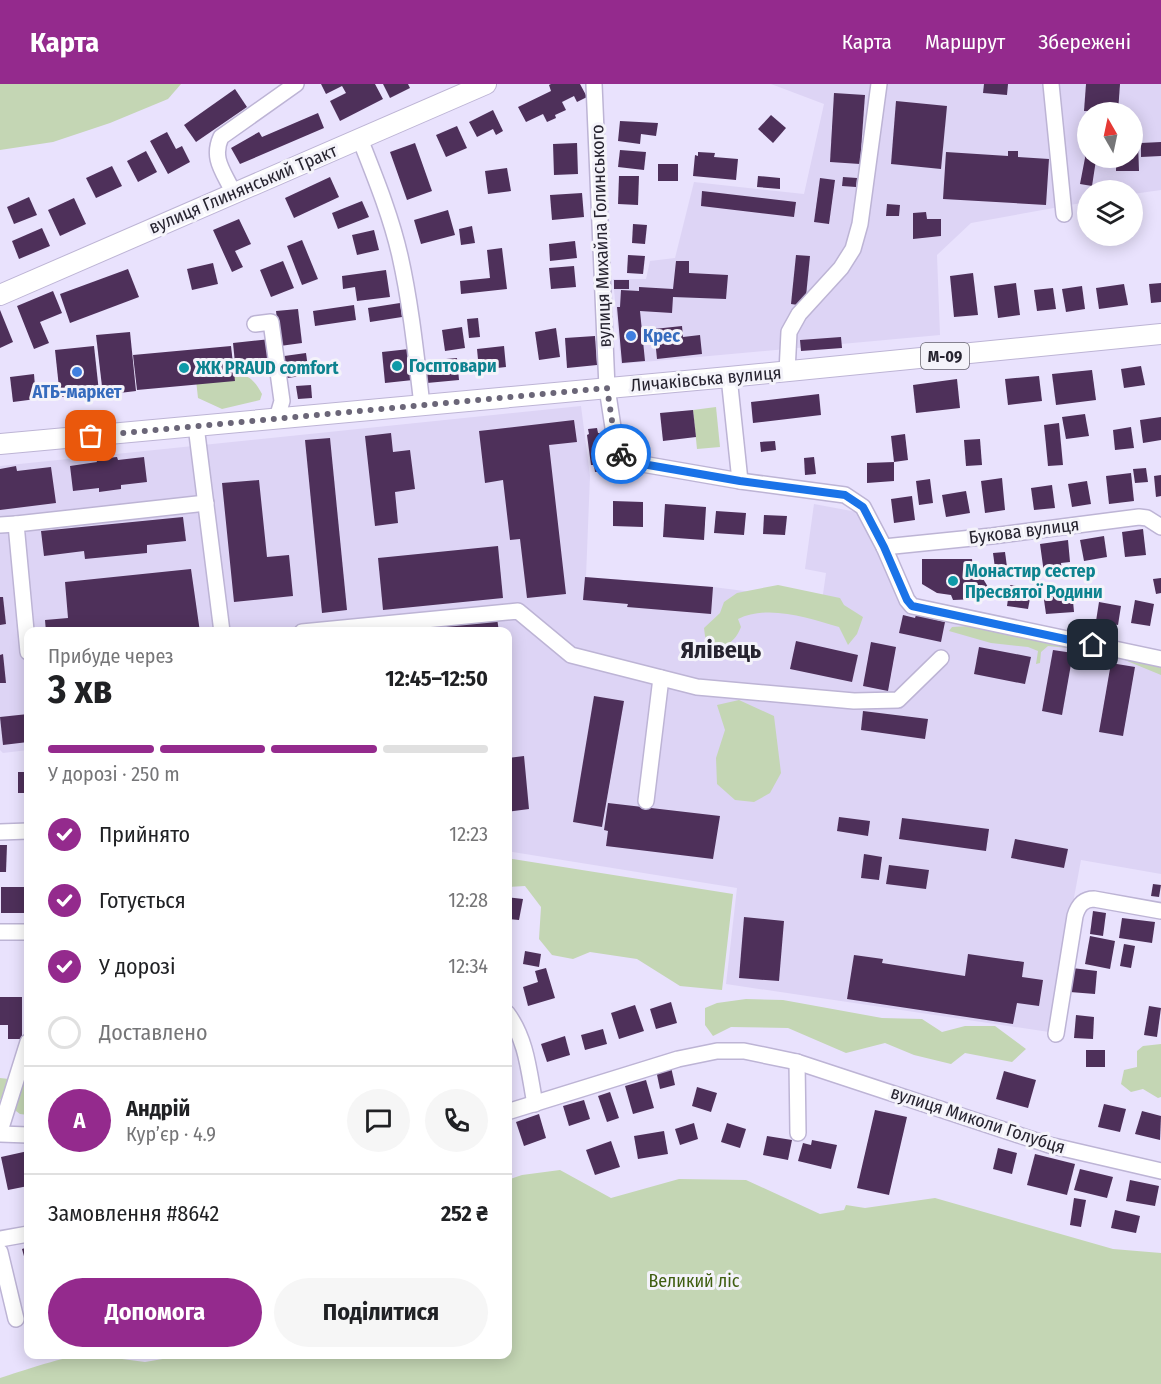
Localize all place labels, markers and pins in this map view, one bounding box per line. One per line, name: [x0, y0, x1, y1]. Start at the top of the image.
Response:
place label: Крес: [643, 325, 680, 347]
marker: Крес: [624, 329, 638, 343]
place label: Госптовари: [409, 355, 497, 377]
place label: ЖК PRAUD comfort: [195, 357, 339, 379]
marker: Госптовари: [390, 359, 404, 373]
marker: ЖК PRAUD comfort: [177, 361, 191, 375]
marker: АТБ-маркет: [70, 365, 84, 379]
place label: АТБ-маркет: [31, 381, 122, 403]
pin: [65, 410, 116, 461]
place label: Монастир сестер Пресвятої Родини: [965, 560, 1103, 603]
marker: Монастир сестер Пресвятої Родини: [946, 574, 960, 588]
pin: [1067, 619, 1118, 670]

